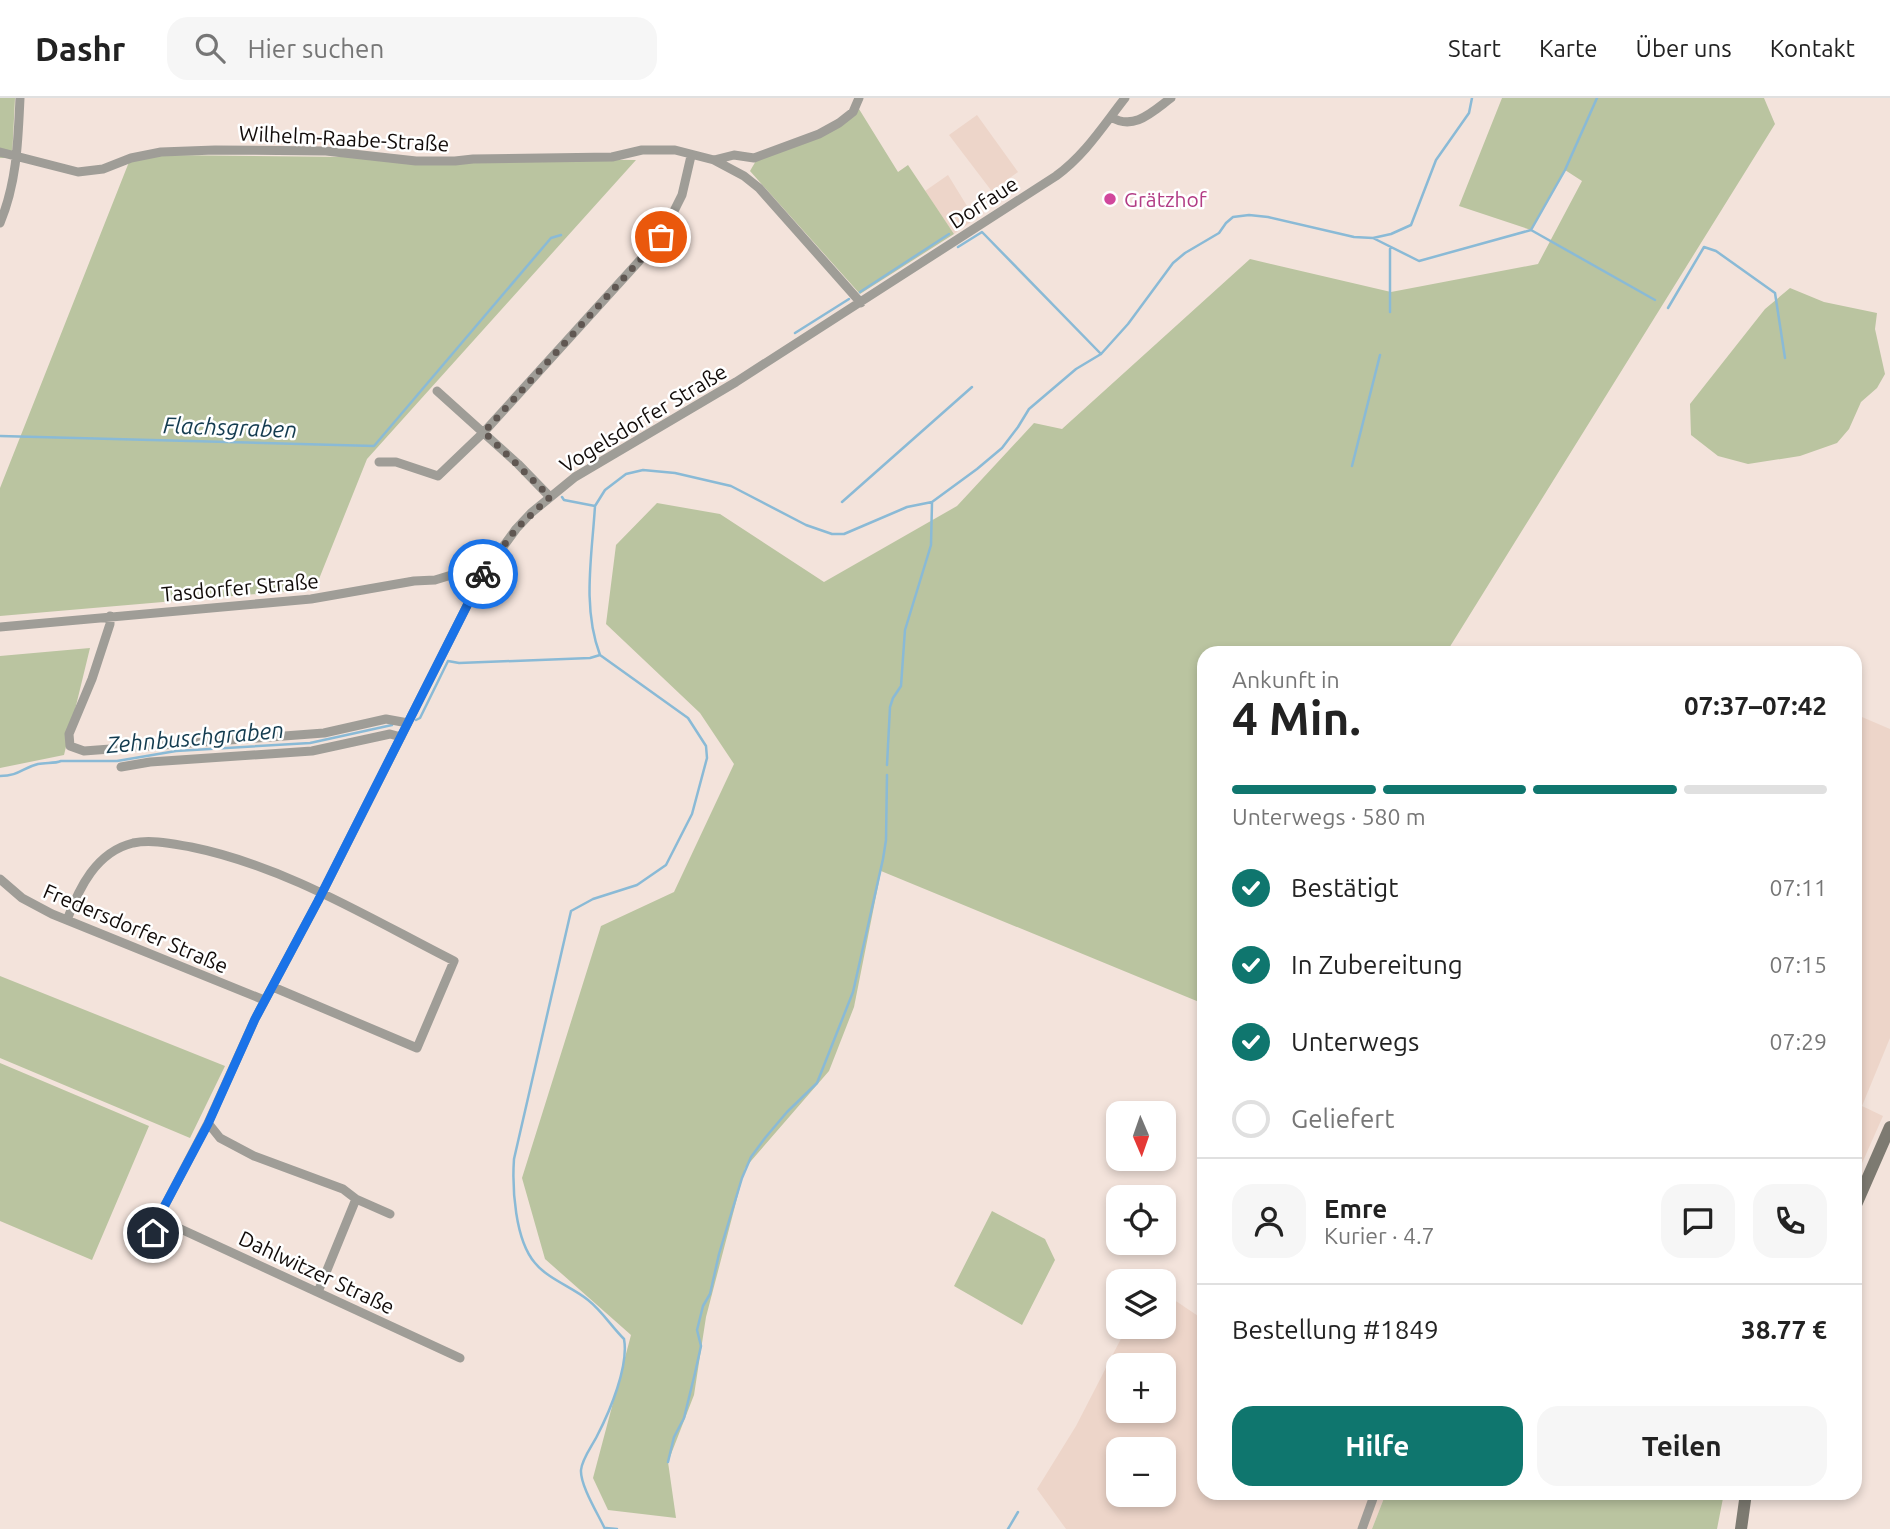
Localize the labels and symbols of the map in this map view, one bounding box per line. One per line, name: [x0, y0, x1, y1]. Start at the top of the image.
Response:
street label: Wilhelm-Raabe-Straße: [238, 121, 450, 155]
street label: Dorfaue: [944, 171, 1022, 233]
place label: Grätzhof: [1124, 187, 1208, 211]
marker: Grätzhof: [1102, 191, 1118, 207]
pin: [631, 207, 691, 267]
street label: Vogelsdorfer Straße: [555, 359, 731, 477]
water label: Flachsgraben: [163, 412, 297, 442]
courier: [448, 539, 518, 609]
street label: Tasdorfer Straße: [160, 568, 320, 606]
water label: Zehnbuschgraben: [104, 717, 285, 757]
street label: Fredersdorfer Straße: [40, 878, 232, 978]
north arrow: [1106, 1101, 1176, 1171]
pin: [123, 1203, 183, 1263]
street label: Dahlwitzer Straße: [235, 1225, 399, 1319]

